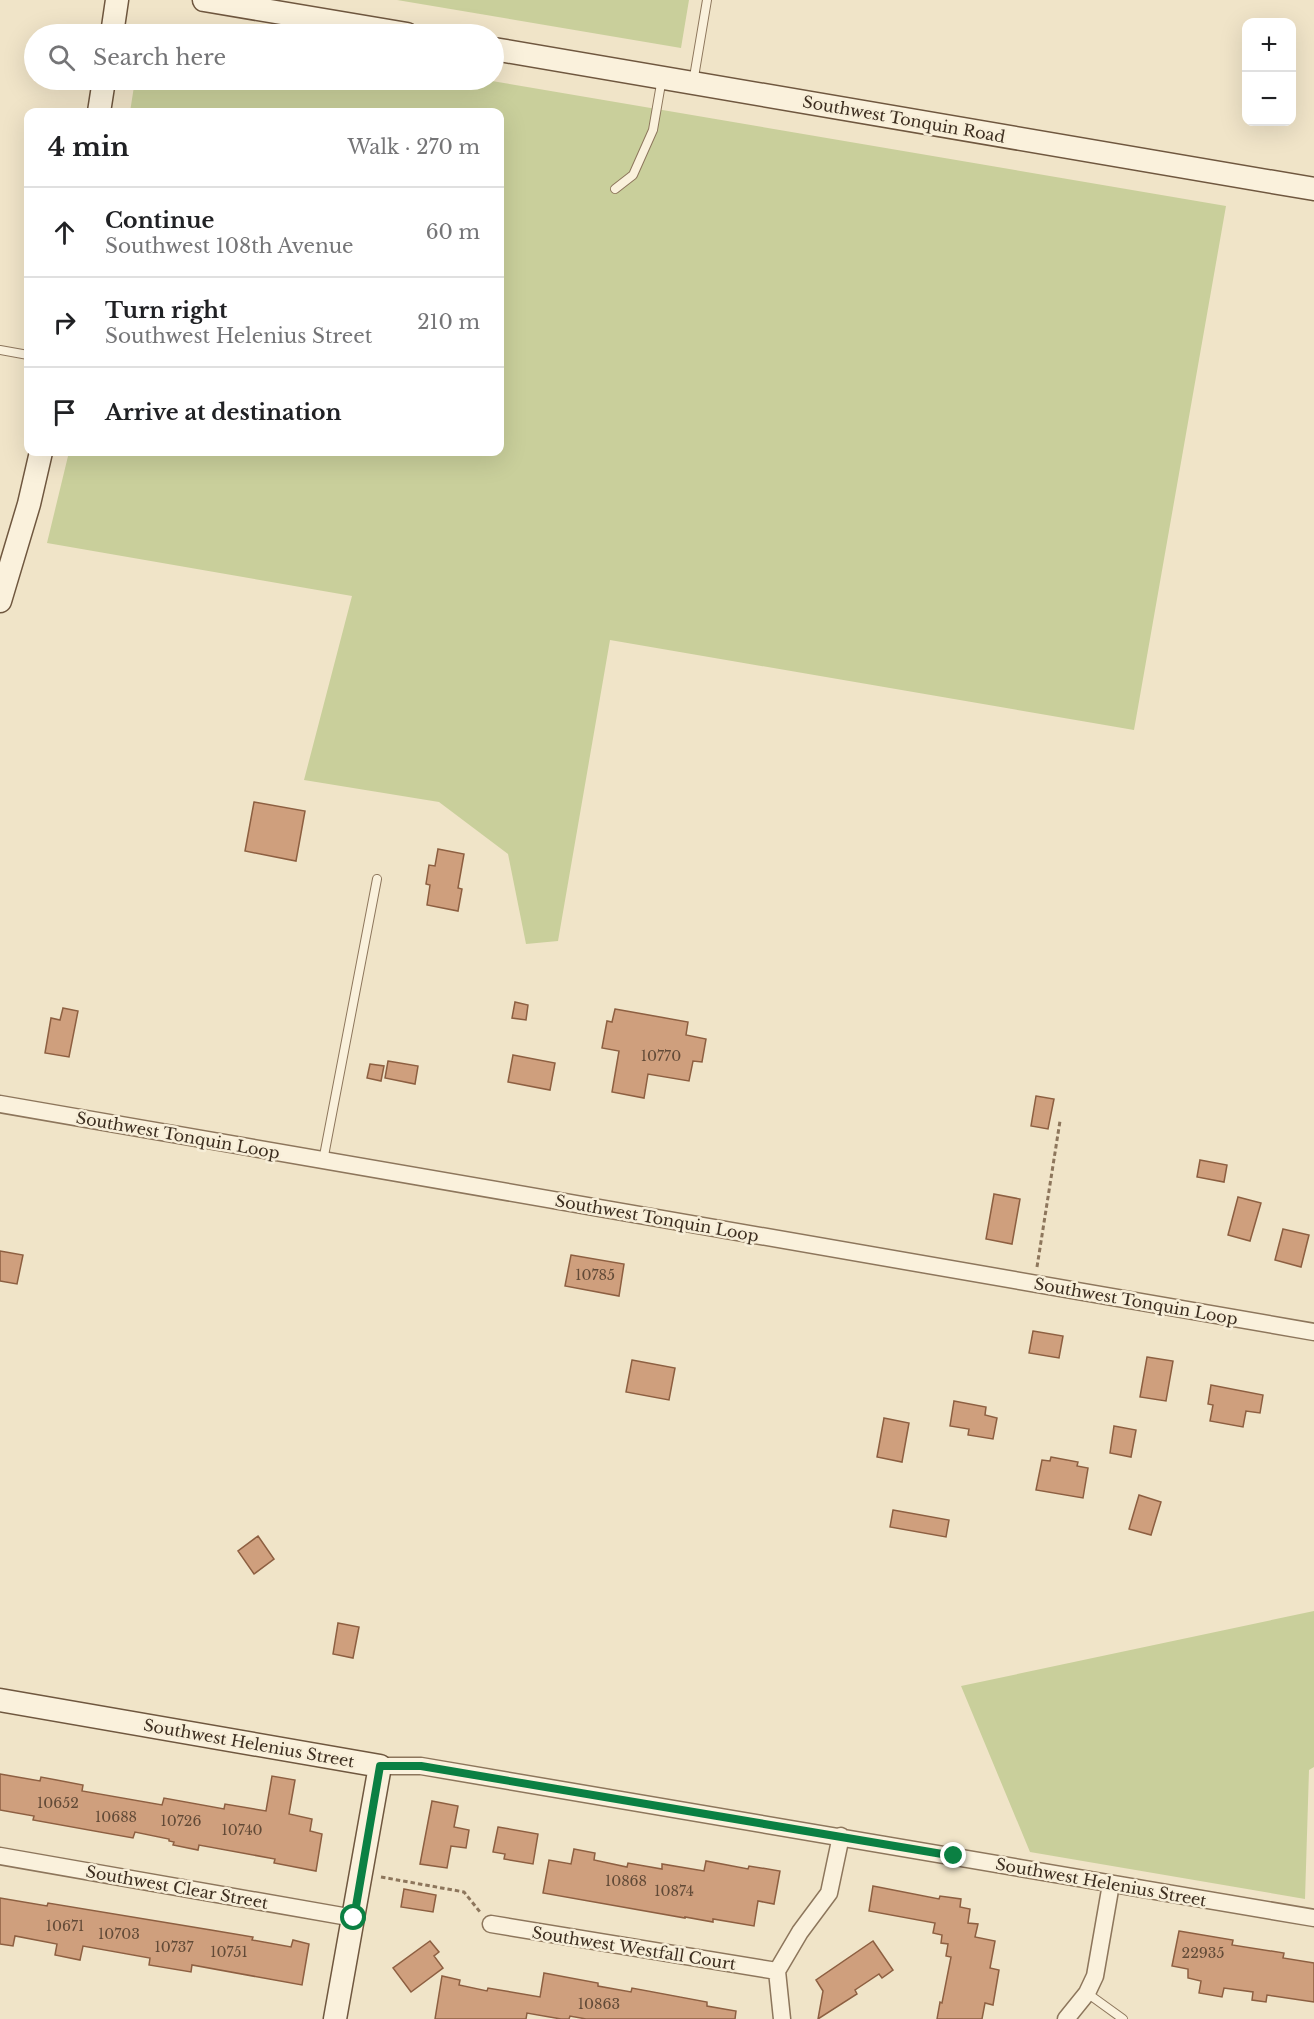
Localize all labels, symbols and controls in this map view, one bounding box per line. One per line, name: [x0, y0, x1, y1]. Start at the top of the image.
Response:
map controls: [1242, 18, 1296, 126]
button: +: [1242, 18, 1296, 72]
search box: [24, 24, 504, 90]
icon: search: [45, 41, 78, 74]
text: Search here: [93, 44, 226, 71]
button: −: [1242, 72, 1296, 126]
street label: Southwest Tonquin Road: [801, 91, 1007, 147]
text: 4 min: [48, 131, 129, 163]
text: Walk · 270 m: [348, 135, 480, 159]
text: Continue: [105, 207, 214, 234]
icon: ahead: [48, 216, 81, 249]
text: 60 m: [426, 220, 480, 244]
text: Southwest 108th Avenue: [105, 234, 354, 258]
text: Turn right: [105, 297, 227, 324]
icon: right: [48, 306, 81, 339]
text: 210 m: [417, 310, 480, 334]
text: Southwest Helenius Street: [105, 324, 372, 348]
icon: arrive: [48, 396, 81, 429]
text: Arrive at destination: [105, 399, 342, 426]
house number: 10770: [641, 1047, 681, 1065]
street label: Southwest Tonquin Loop: [75, 1107, 281, 1163]
street label: Southwest Tonquin Loop: [554, 1190, 760, 1246]
house number: 10785: [575, 1266, 615, 1284]
street label: Southwest Tonquin Loop: [1033, 1273, 1239, 1329]
street label: Southwest Helenius Street: [142, 1715, 356, 1771]
house number: 10652: [37, 1794, 79, 1812]
house number: 10688: [95, 1808, 137, 1826]
house number: 10726: [161, 1812, 201, 1830]
house number: 10740: [221, 1821, 263, 1839]
route end: [940, 1842, 966, 1868]
street label: Southwest Helenius Street: [994, 1854, 1208, 1910]
street label: Southwest Clear Street: [84, 1861, 270, 1913]
house number: 10868: [605, 1872, 647, 1890]
house number: 10874: [654, 1882, 694, 1900]
route start: [340, 1904, 366, 1930]
house number: 10671: [46, 1917, 84, 1935]
street label: Southwest Westfall Court: [531, 1922, 737, 1974]
house number: 10703: [98, 1925, 140, 1943]
house number: 10737: [155, 1938, 194, 1956]
house number: 10751: [210, 1943, 248, 1961]
house number: 22935: [1182, 1944, 1224, 1962]
house number: 10863: [578, 1995, 620, 2013]

